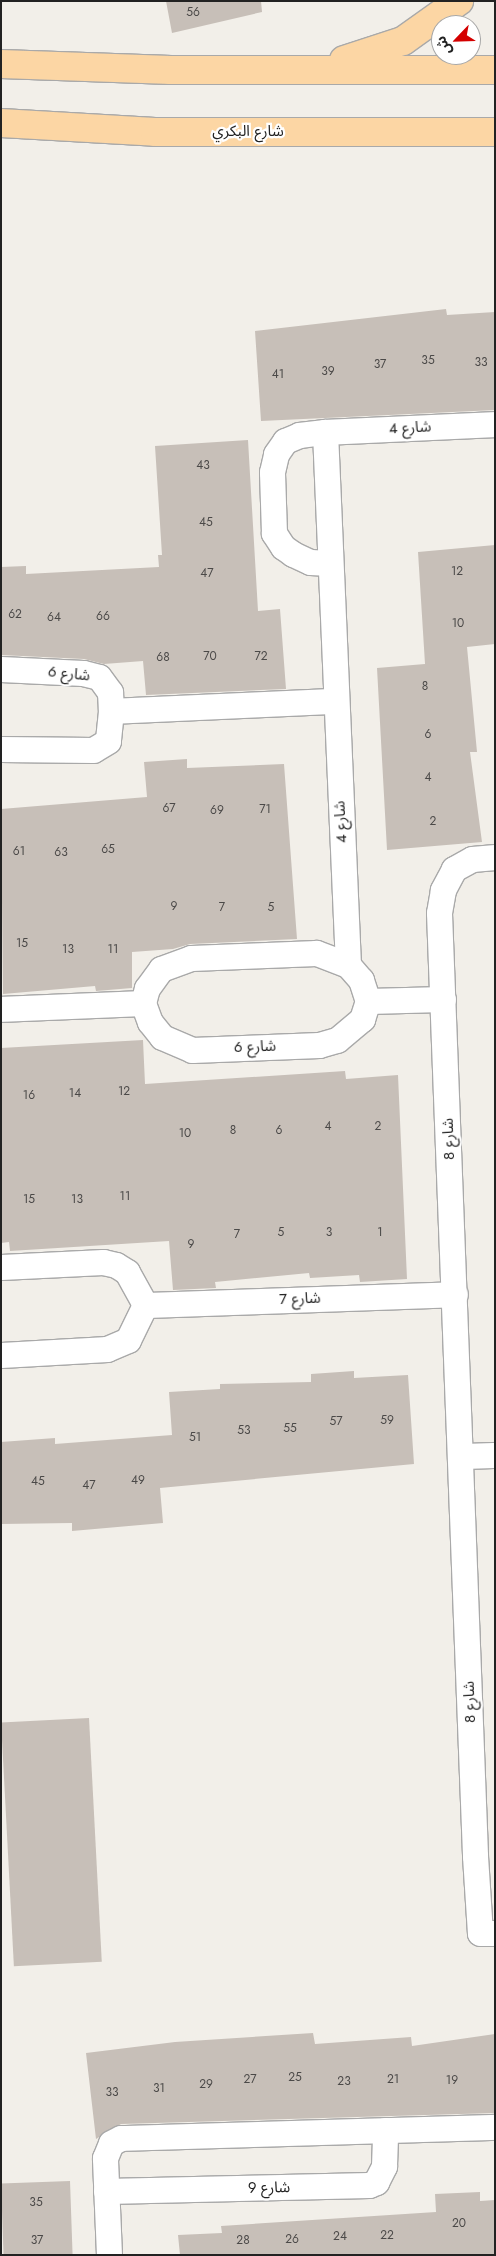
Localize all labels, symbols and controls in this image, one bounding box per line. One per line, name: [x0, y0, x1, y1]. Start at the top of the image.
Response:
house number: 56: [186, 6, 200, 20]
north arrow: [431, 15, 481, 65]
text: ش: [430, 33, 456, 59]
street label: شارع البكري: [212, 123, 284, 141]
house number: 35: [421, 354, 435, 368]
house number: 33: [474, 356, 488, 370]
house number: 37: [374, 358, 386, 372]
house number: 39: [321, 365, 335, 379]
house number: 41: [272, 368, 284, 382]
street label: شارع 4: [388, 418, 432, 438]
house number: 43: [196, 459, 210, 473]
house number: 45: [199, 516, 213, 530]
house number: 12: [451, 565, 463, 579]
house number: 47: [200, 567, 214, 581]
house number: 62: [8, 608, 22, 622]
house number: 66: [96, 610, 110, 624]
house number: 64: [47, 611, 61, 625]
house number: 10: [452, 617, 464, 631]
house number: 70: [203, 650, 217, 664]
house number: 72: [254, 650, 268, 664]
house number: 68: [156, 651, 170, 665]
street label: شارع 6: [47, 663, 91, 685]
house number: 8: [422, 680, 428, 694]
house number: 6: [425, 728, 431, 742]
house number: 4: [425, 771, 431, 785]
street label: شارع 4: [331, 800, 351, 844]
house number: 67: [162, 802, 176, 816]
house number: 71: [259, 803, 271, 817]
house number: 69: [210, 804, 224, 818]
house number: 2: [430, 815, 436, 829]
house number: 65: [101, 843, 115, 857]
house number: 61: [13, 845, 25, 859]
house number: 63: [54, 846, 68, 860]
house number: 9: [171, 900, 177, 914]
house number: 7: [219, 901, 225, 915]
house number: 5: [268, 901, 274, 915]
house number: 15: [16, 937, 28, 951]
house number: 13: [62, 943, 74, 957]
house number: 11: [108, 943, 118, 957]
street label: شارع 6: [234, 1037, 276, 1057]
house number: 12: [118, 1085, 130, 1099]
house number: 14: [69, 1087, 81, 1101]
house number: 16: [23, 1089, 35, 1103]
street label: شارع 8: [439, 1118, 459, 1160]
house number: 4: [325, 1120, 331, 1134]
house number: 2: [375, 1120, 381, 1134]
house number: 8: [230, 1124, 236, 1138]
house number: 6: [276, 1124, 282, 1138]
house number: 10: [179, 1127, 191, 1141]
house number: 11: [120, 1190, 130, 1204]
house number: 15: [23, 1193, 35, 1207]
house number: 13: [71, 1193, 83, 1207]
house number: 5: [278, 1226, 284, 1240]
house number: 3: [326, 1226, 332, 1240]
house number: 1: [377, 1226, 383, 1240]
house number: 7: [234, 1228, 240, 1242]
house number: 9: [188, 1238, 194, 1252]
street label: شارع 7: [279, 1289, 321, 1309]
house number: 59: [380, 1414, 394, 1428]
house number: 57: [329, 1415, 343, 1429]
house number: 55: [283, 1422, 297, 1436]
house number: 53: [237, 1424, 251, 1438]
house number: 51: [189, 1431, 201, 1445]
house number: 49: [131, 1474, 145, 1488]
house number: 45: [31, 1475, 45, 1489]
house number: 47: [82, 1479, 96, 1493]
street label: شارع 8: [460, 1681, 480, 1723]
house number: 25: [288, 2071, 302, 2085]
house number: 27: [243, 2073, 257, 2087]
house number: 21: [387, 2073, 399, 2087]
house number: 19: [446, 2074, 458, 2088]
house number: 23: [337, 2075, 351, 2089]
house number: 29: [199, 2078, 213, 2092]
house number: 31: [153, 2082, 165, 2096]
house number: 33: [105, 2086, 119, 2100]
street label: شارع 9: [248, 2179, 290, 2197]
house number: 35: [29, 2196, 43, 2210]
house number: 20: [452, 2217, 466, 2231]
house number: 22: [380, 2229, 394, 2243]
house number: 24: [333, 2230, 347, 2244]
house number: 26: [285, 2233, 299, 2247]
house number: 37: [31, 2234, 43, 2248]
house number: 28: [236, 2234, 250, 2248]

